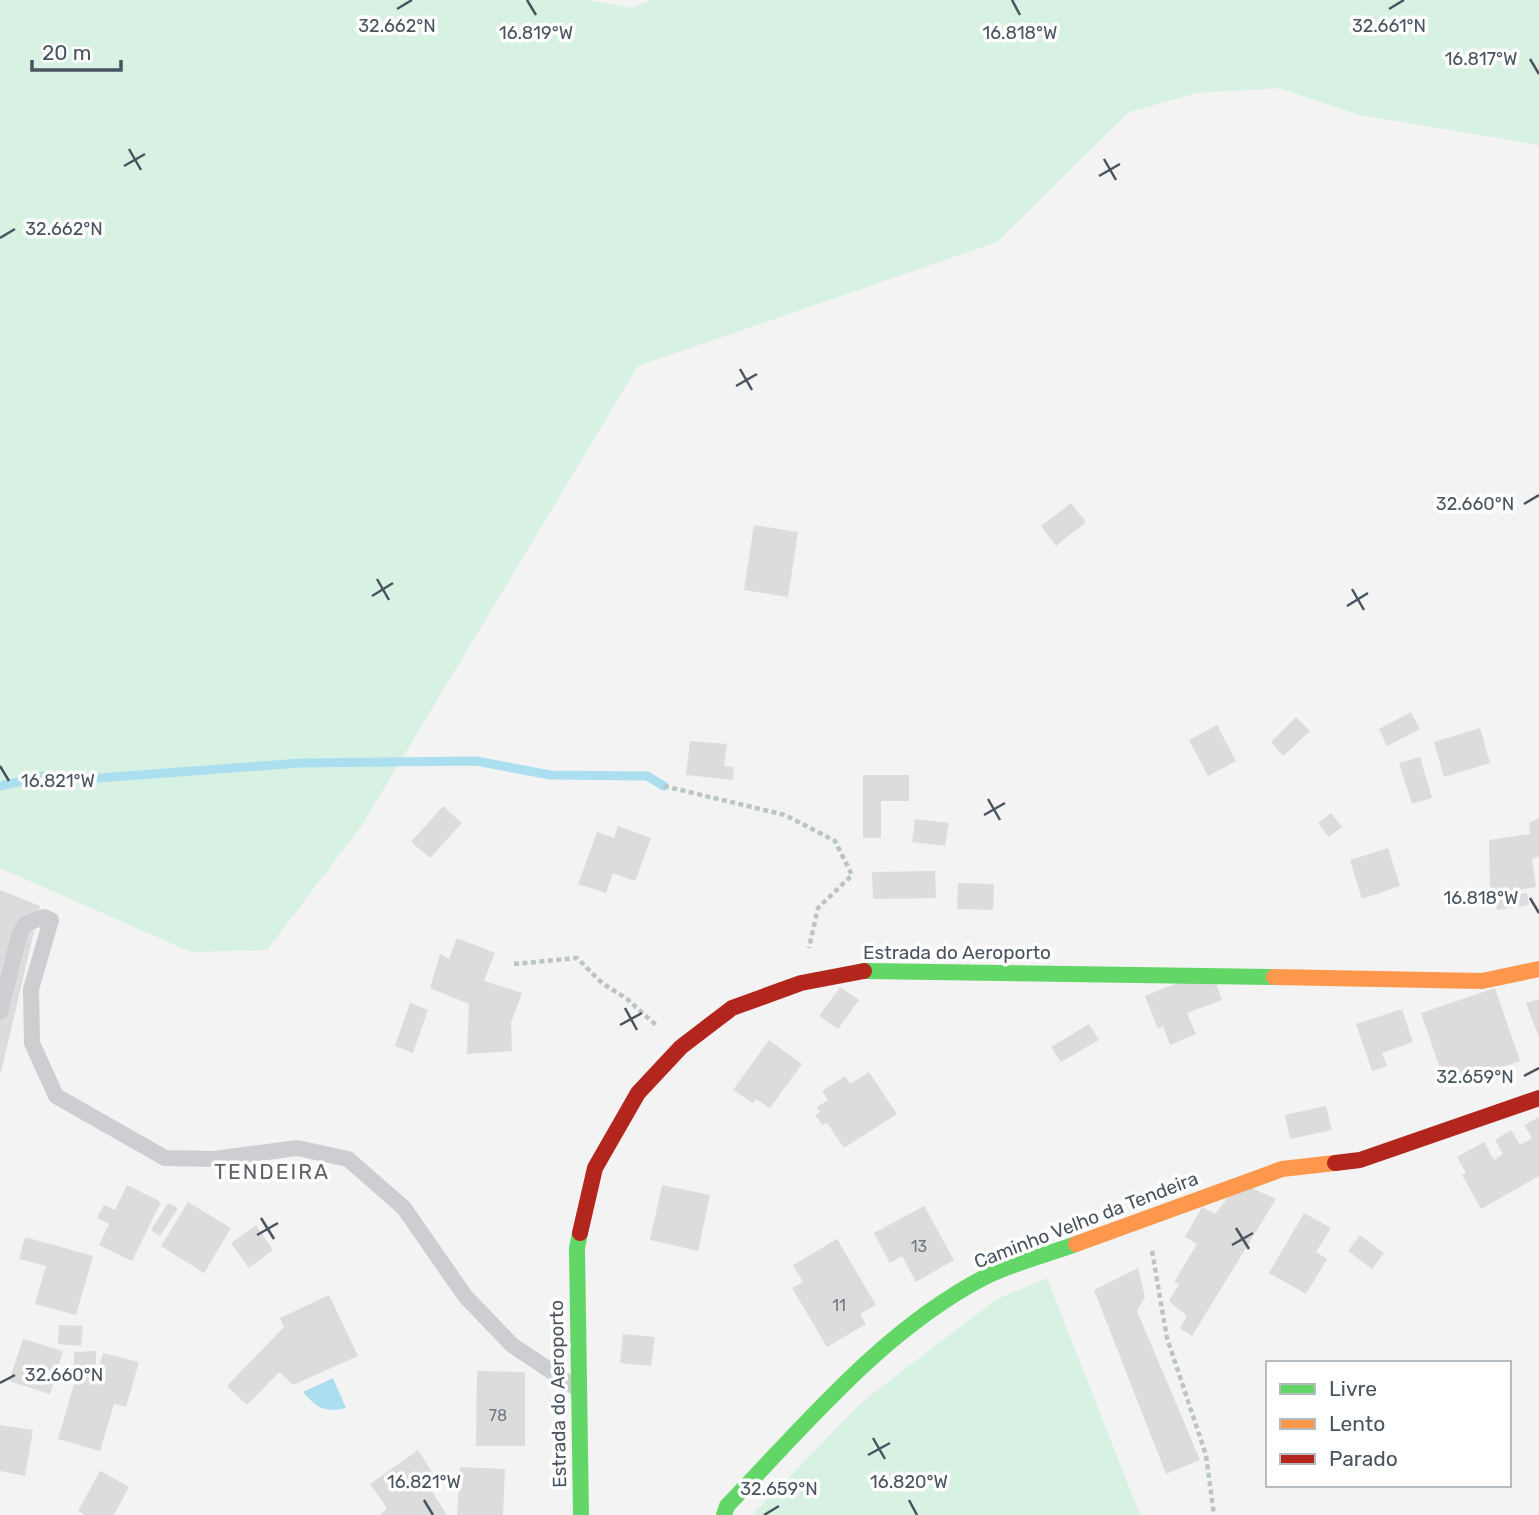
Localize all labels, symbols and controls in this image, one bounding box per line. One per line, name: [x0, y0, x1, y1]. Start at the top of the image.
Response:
text: 32.662°N: [358, 15, 436, 37]
text: 32.661°N: [1352, 15, 1426, 37]
text: 16.819°W: [499, 22, 573, 44]
text: 16.818°W: [983, 22, 1057, 44]
scale bar: [32, 28, 121, 72]
text: 20 m: [42, 40, 91, 65]
text: 16.817°W: [1445, 48, 1517, 70]
text: 32.662°N: [25, 218, 103, 240]
text: 32.660°N: [1436, 493, 1514, 515]
text: 16.821°W: [21, 770, 95, 792]
text: 16.818°W: [1444, 887, 1518, 909]
street label: Estrada do Aeroporto: [863, 941, 1051, 964]
text: 32.659°N: [1436, 1066, 1514, 1088]
district label: TENDEIRA: [214, 1159, 330, 1184]
street label: Caminho Velho da Tendeira: [971, 1167, 1201, 1273]
house number: 13: [911, 1237, 927, 1256]
house number: 11: [832, 1296, 846, 1315]
street label: Estrada do Aeroporto: [545, 1300, 571, 1488]
legend: [1266, 1361, 1511, 1487]
text: 32.660°N: [25, 1364, 103, 1386]
text: Livre: [1329, 1376, 1377, 1401]
house number: 78: [489, 1406, 507, 1425]
text: Lento: [1329, 1411, 1385, 1436]
text: Parado: [1329, 1446, 1398, 1471]
text: 16.821°W: [387, 1471, 461, 1493]
text: 16.820°W: [870, 1471, 948, 1493]
text: 32.659°N: [740, 1478, 818, 1500]

